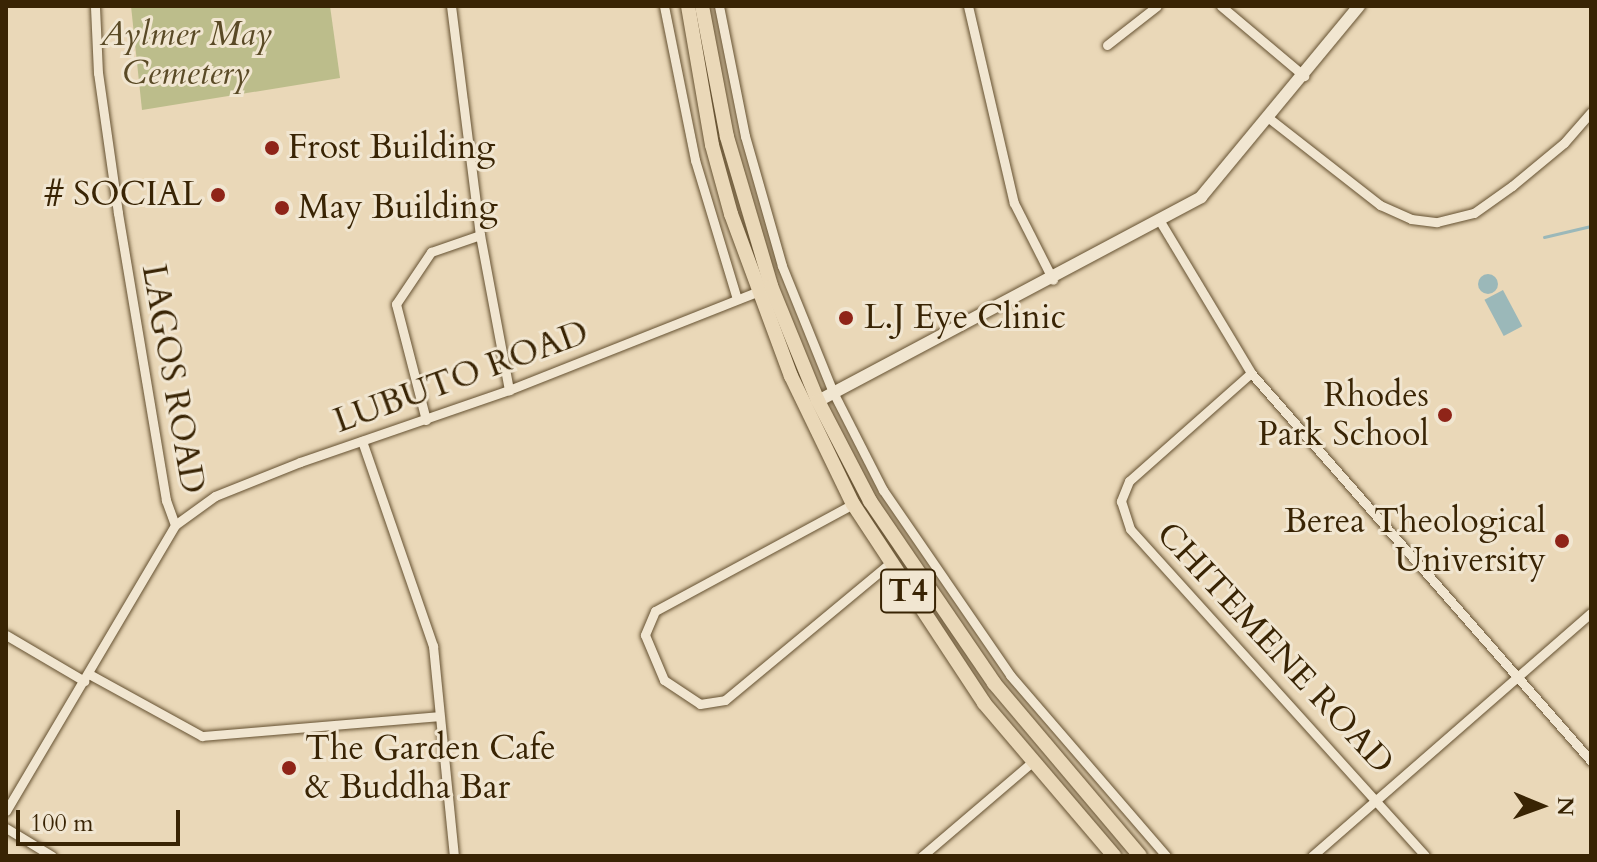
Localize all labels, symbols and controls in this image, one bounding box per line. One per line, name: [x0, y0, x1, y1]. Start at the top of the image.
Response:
park label: Aylmer May Cemetery: [100, 14, 272, 94]
place label: Frost Building: [288, 128, 495, 168]
marker: Frost Building: [263, 139, 281, 157]
place label: # SOCIAL: [44, 175, 202, 215]
marker: # SOCIAL: [209, 186, 227, 204]
place label: May Building: [298, 188, 498, 228]
marker: May Building: [273, 199, 291, 217]
street label: LAGOS ROAD: [133, 261, 213, 497]
place label: L.J Eye Clinic: [864, 298, 1066, 338]
marker: L.J Eye Clinic: [835, 307, 857, 329]
street label: LUBUTO ROAD: [328, 312, 594, 442]
place label: Rhodes Park School: [1258, 375, 1429, 454]
marker: Rhodes Park School: [1436, 406, 1454, 424]
place label: Berea Theological University: [1284, 501, 1546, 580]
street label: CHITEMENE ROAD: [1148, 514, 1402, 782]
marker: Berea Theological University: [1553, 532, 1571, 550]
road number: T4: [880, 563, 936, 619]
place label: The Garden Cafe & Buddha Bar: [305, 728, 556, 808]
marker: The Garden Cafe & Buddha Bar: [280, 759, 298, 777]
north arrow: [1501, 766, 1581, 846]
scale bar: [20, 794, 184, 844]
text: N: [1550, 797, 1580, 816]
text: 100 m: [30, 807, 94, 840]

